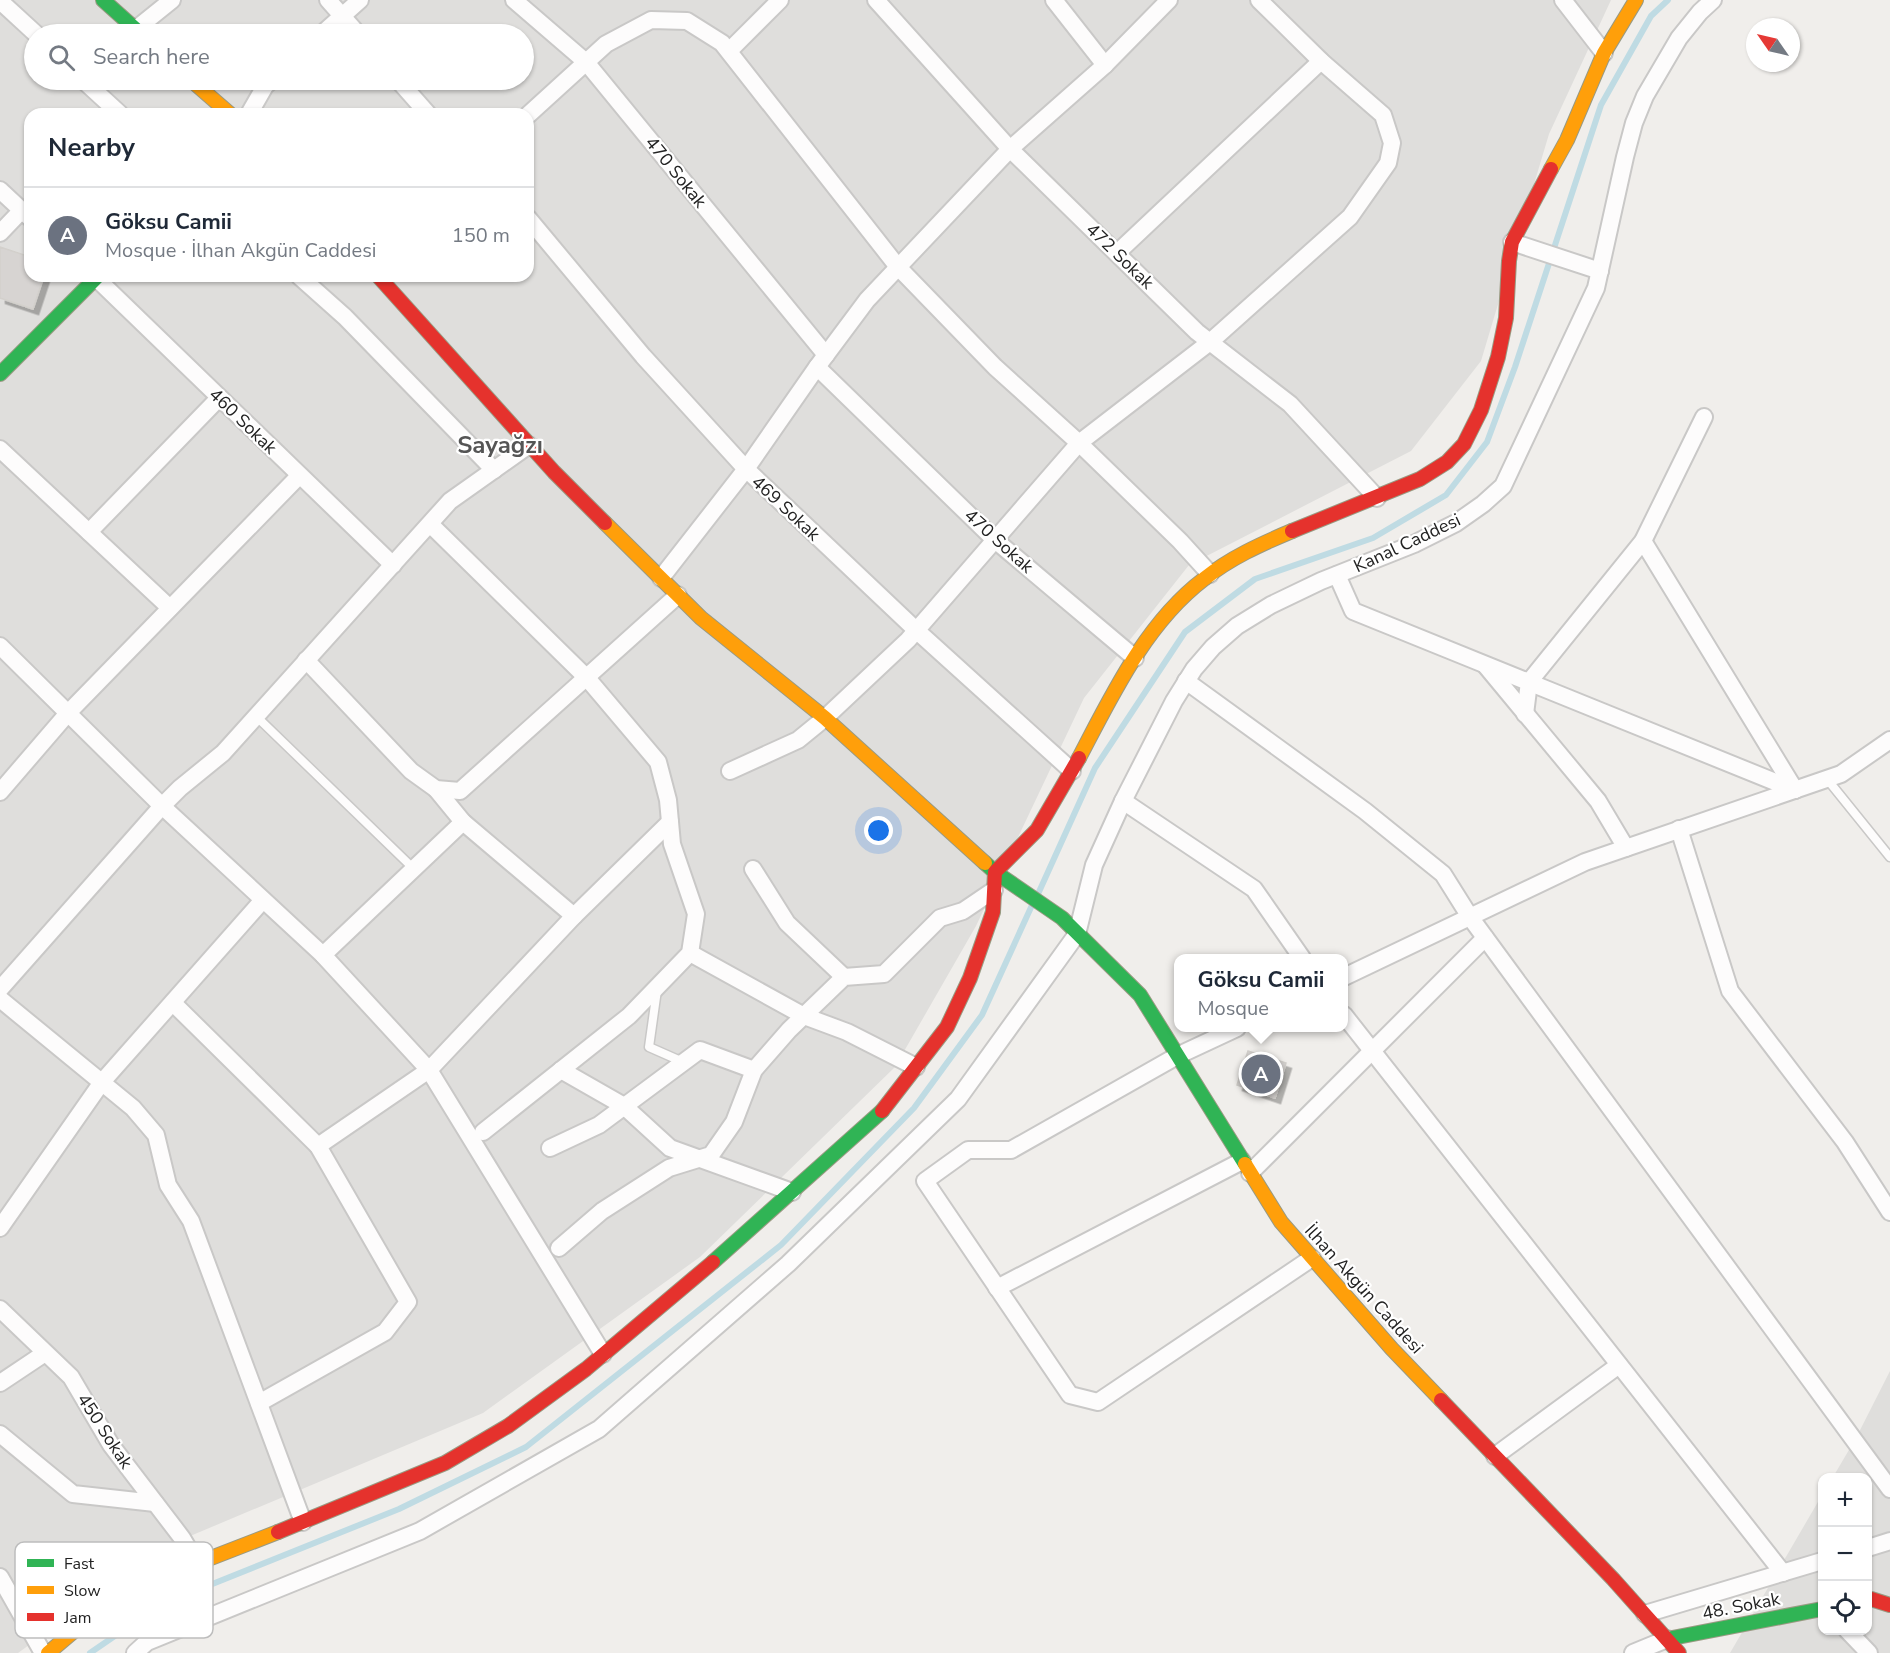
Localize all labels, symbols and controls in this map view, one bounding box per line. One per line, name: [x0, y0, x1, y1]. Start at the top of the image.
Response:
north arrow: [1746, 18, 1800, 72]
search box: [24, 24, 534, 90]
icon: search: [45, 41, 78, 74]
text: Search here: [93, 42, 210, 72]
text: Nearby: [48, 130, 135, 165]
street label: 470 Sokak: [640, 131, 713, 214]
text: Göksu Camii: [105, 207, 232, 237]
street label: 472 Sokak: [1081, 218, 1160, 295]
text: A: [60, 222, 75, 249]
text: 150 m: [452, 222, 510, 249]
text: Mosque · İlhan Akgün Caddesi: [105, 237, 376, 264]
street label: 460 Sokak: [204, 383, 283, 460]
district label: Sayağzı: [457, 429, 543, 461]
street label: 469 Sokak: [747, 470, 826, 547]
street label: 470 Sokak: [959, 503, 1040, 579]
street label: Kanal Caddesi: [1350, 508, 1464, 578]
your location: [864, 816, 893, 845]
popup: [1174, 954, 1348, 1032]
text: Göksu Camii: [1198, 965, 1325, 995]
text: Mosque: [1198, 995, 1269, 1022]
pin: A: [1242, 1052, 1280, 1096]
street label: İlhan Akgün Caddesi: [1299, 1219, 1429, 1359]
street label: 450 Sokak: [72, 1389, 139, 1474]
map controls: [1818, 1473, 1872, 1635]
button: +: [1818, 1473, 1872, 1527]
button: −: [1818, 1527, 1872, 1581]
legend: [15, 1542, 213, 1638]
text: Fast: [64, 1553, 95, 1575]
text: Slow: [64, 1580, 101, 1602]
button: locate: [1818, 1581, 1872, 1635]
street label: 48. Sokak: [1700, 1587, 1783, 1625]
text: Jam: [63, 1607, 91, 1629]

